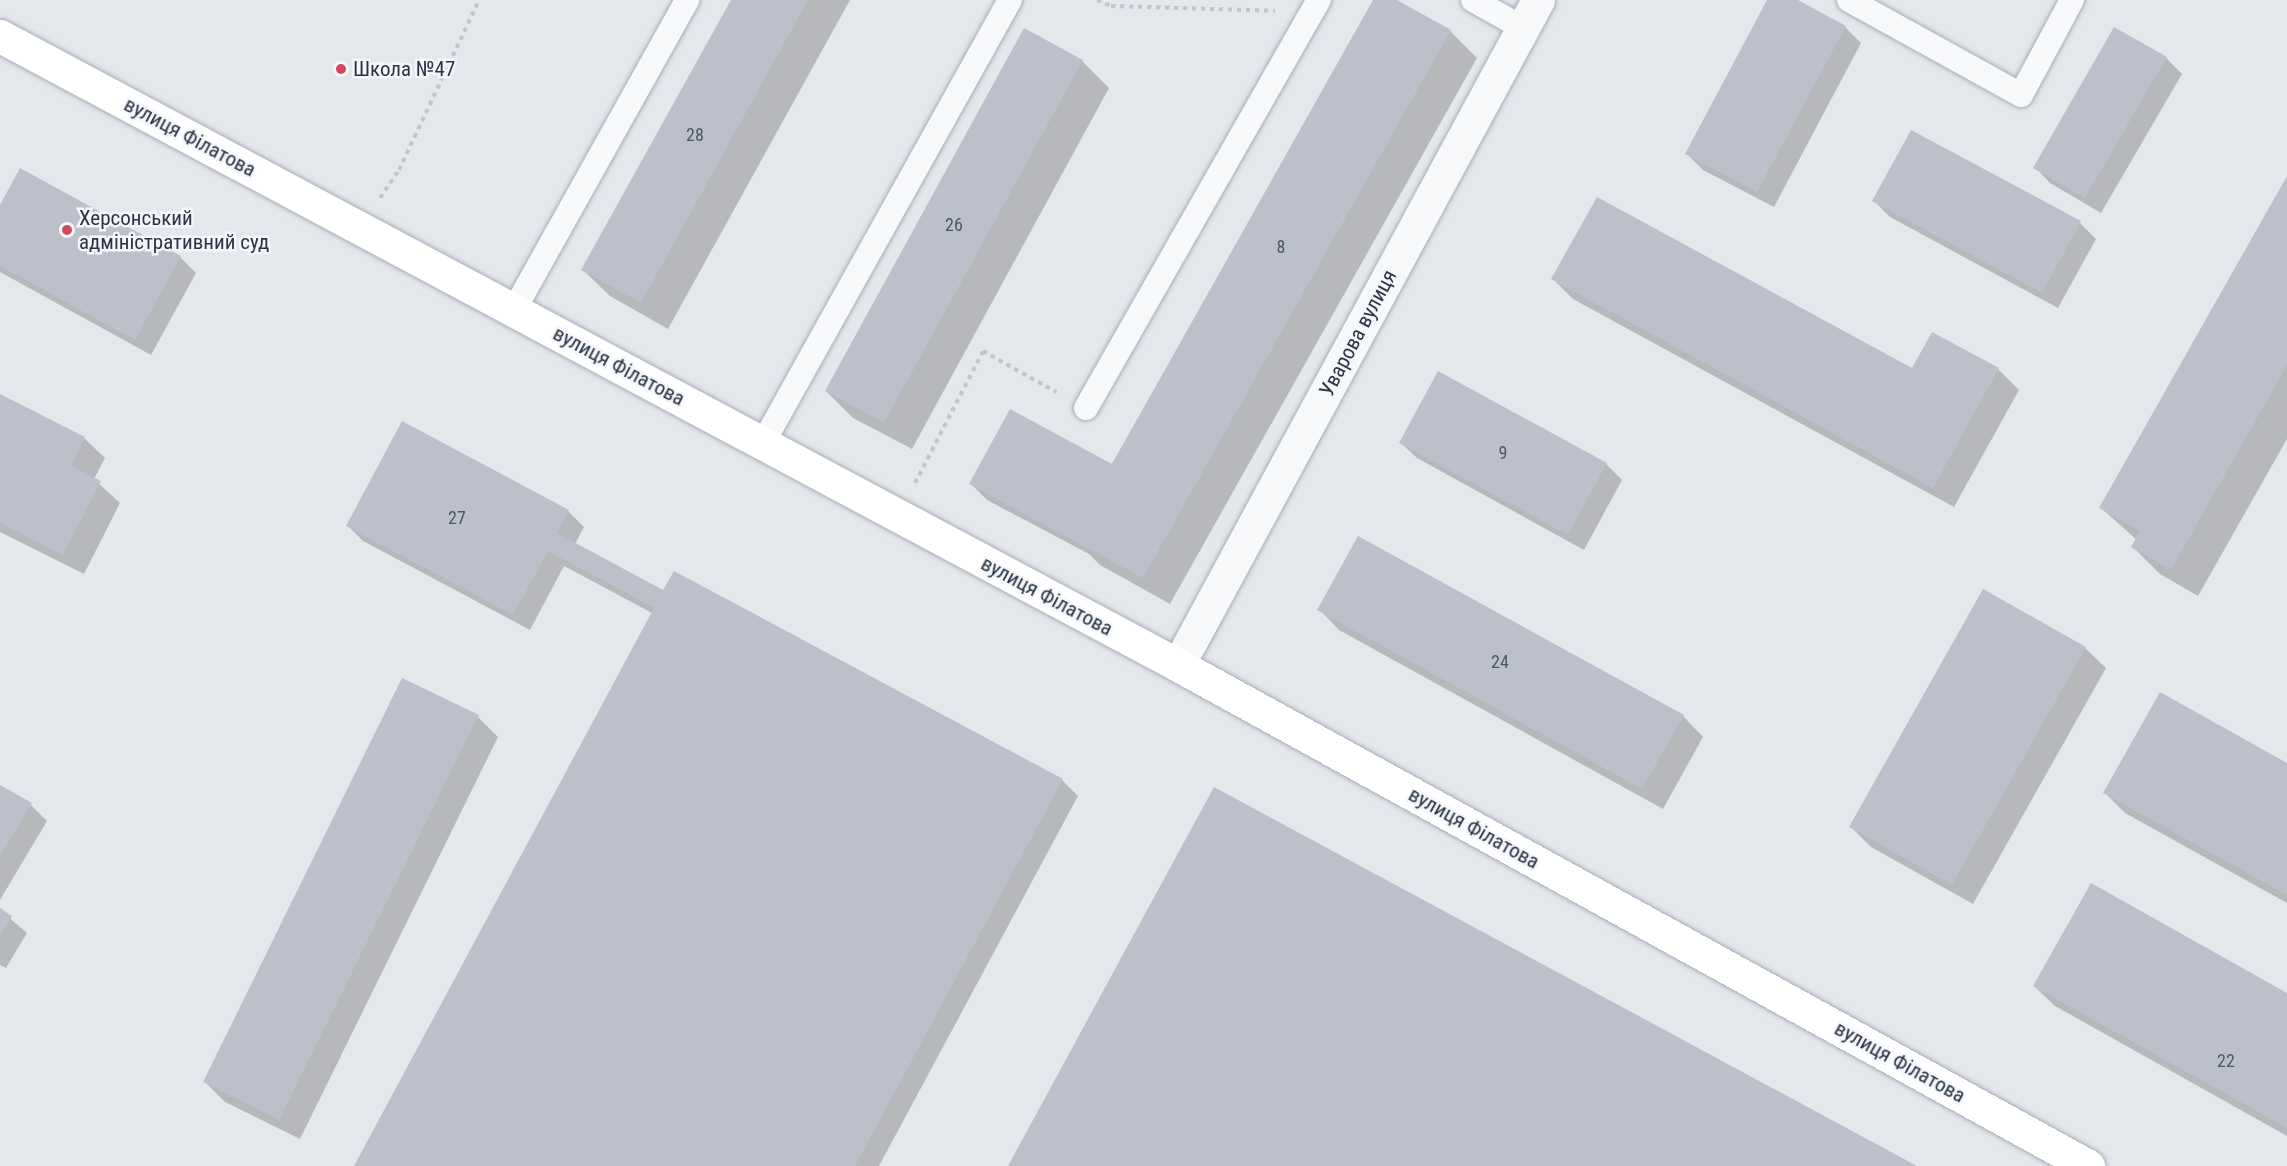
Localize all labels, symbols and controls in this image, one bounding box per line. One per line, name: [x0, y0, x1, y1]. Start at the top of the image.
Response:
place label: Школа №47: [353, 56, 455, 82]
marker: Школа №47: [334, 62, 348, 76]
street label: вулиця Філатова: [120, 92, 260, 182]
house number: 28: [686, 124, 704, 146]
place label: Херсонський адміністративний суд: [79, 205, 269, 255]
house number: 26: [945, 214, 963, 236]
marker: Херсонський адміністративний суд: [60, 223, 74, 237]
house number: 8: [1277, 236, 1285, 258]
street label: Уварова вулиця: [1314, 265, 1402, 401]
street label: вулиця Філатова: [549, 321, 689, 411]
house number: 9: [1499, 442, 1507, 464]
house number: 27: [448, 507, 466, 529]
street label: вулиця Філатова: [977, 551, 1117, 641]
house number: 24: [1491, 651, 1509, 673]
street label: вулиця Філатова: [1404, 782, 1544, 874]
street label: вулиця Філатова: [1830, 1016, 1970, 1108]
house number: 22: [2217, 1050, 2235, 1072]

